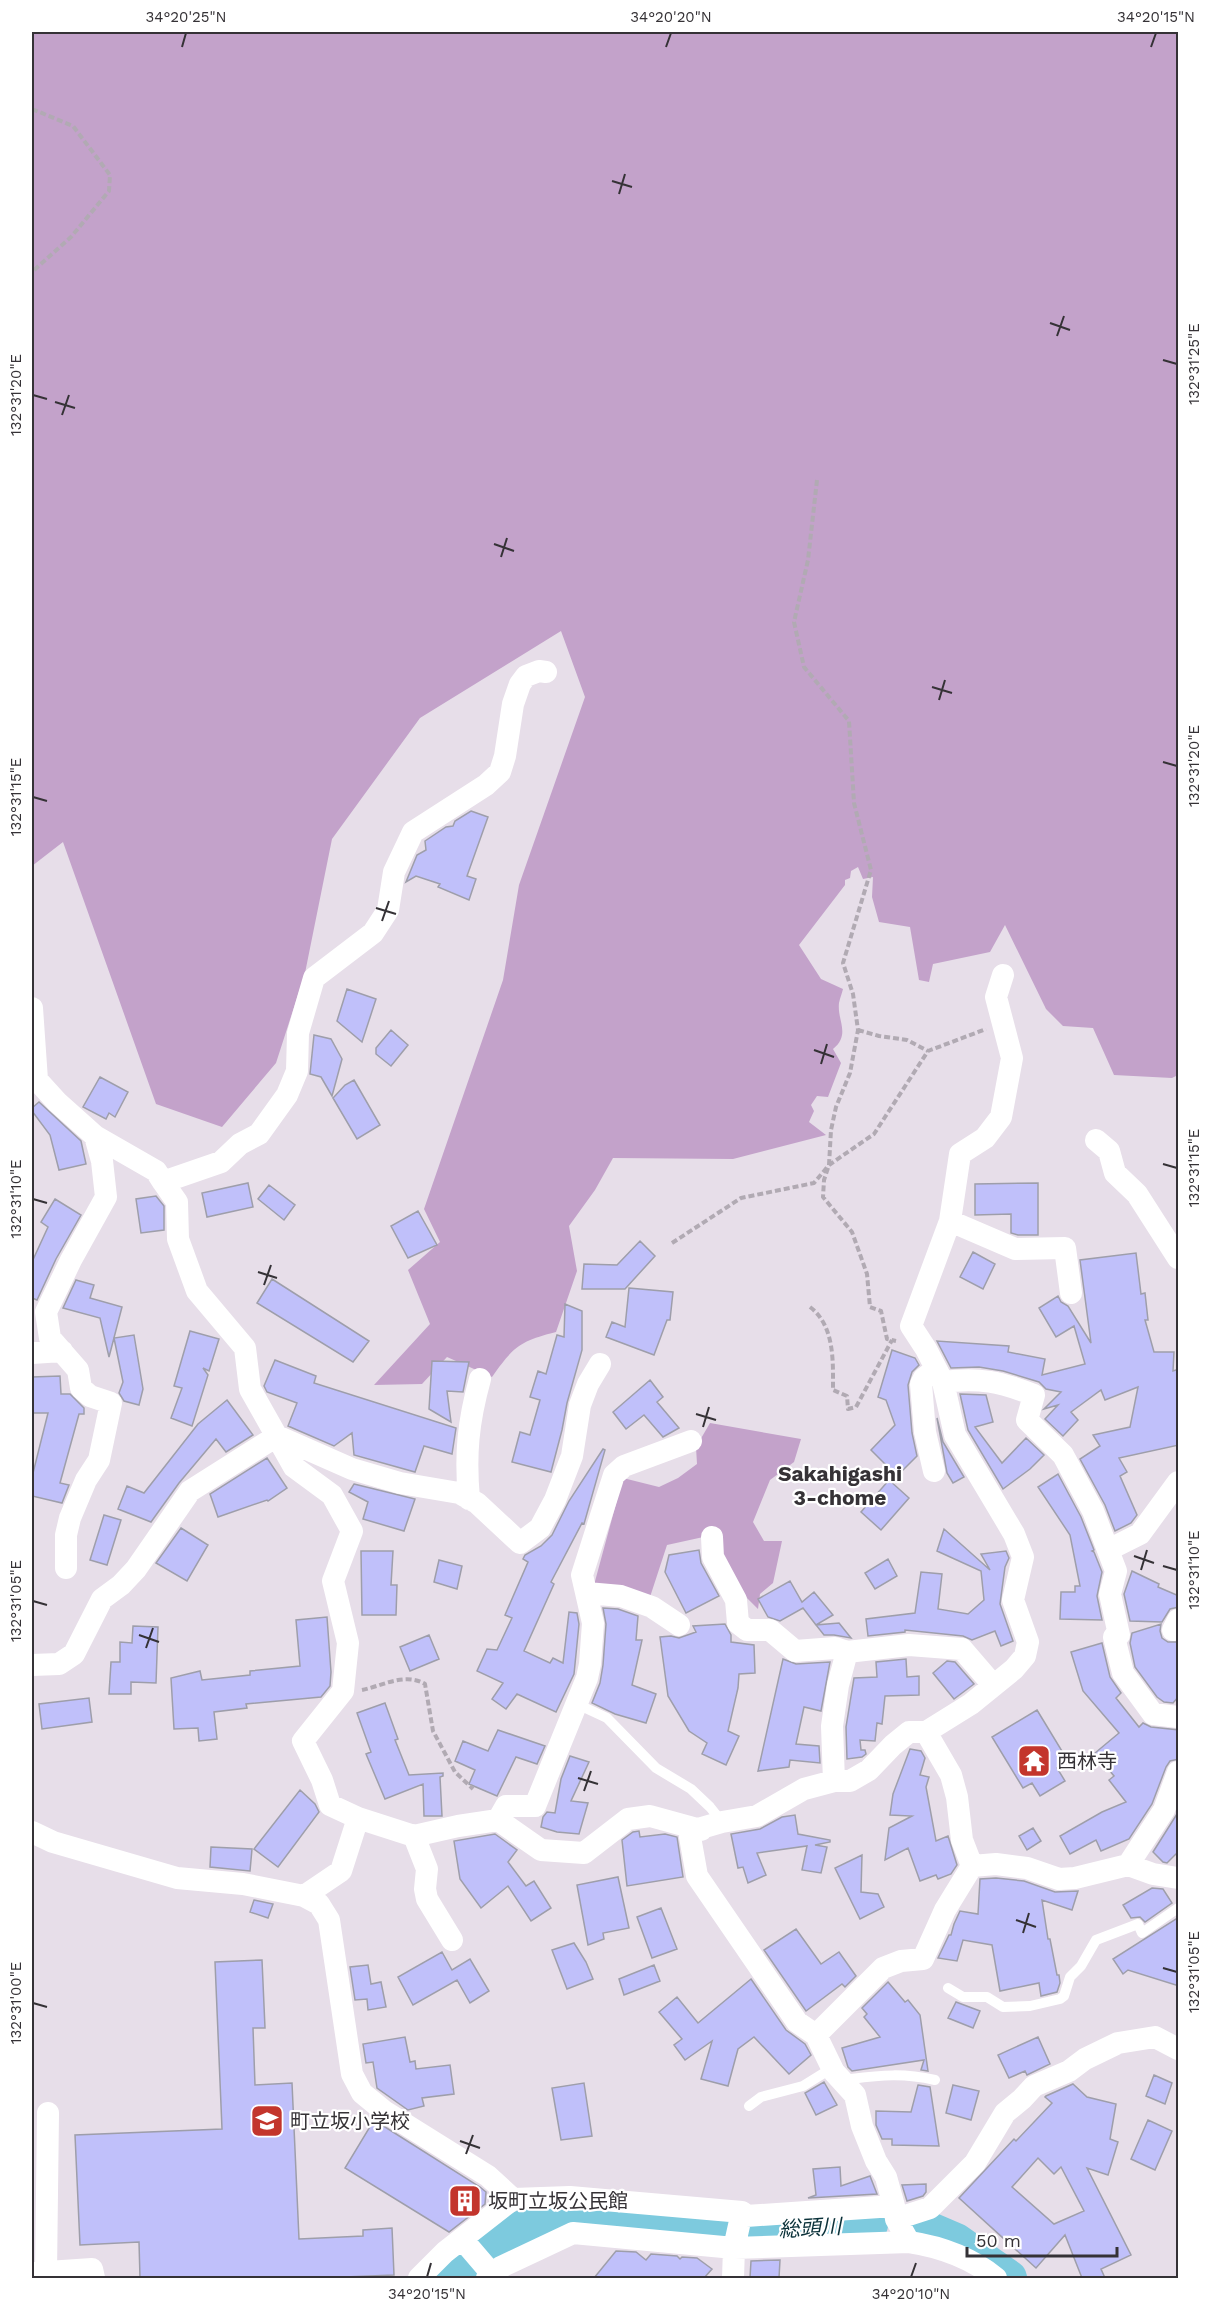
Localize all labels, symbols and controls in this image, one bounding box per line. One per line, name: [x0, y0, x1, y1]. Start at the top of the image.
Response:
text: 34°20'25"N: [146, 8, 226, 26]
text: 34°20'20"N: [630, 8, 712, 26]
text: 34°20'15"N: [1117, 8, 1195, 26]
text: 132°31'25"E: [1185, 323, 1203, 405]
text: 132°31'20"E: [7, 354, 25, 436]
text: 132°31'20"E: [1185, 725, 1203, 807]
text: 132°31'15"E: [7, 758, 25, 836]
text: 132°31'15"E: [1185, 1129, 1203, 1207]
text: 132°31'10"E: [7, 1159, 25, 1239]
district label: Sakahigashi 3-chome: [778, 1461, 902, 1510]
text: 132°31'10"E: [1185, 1530, 1203, 1610]
text: 132°31'05"E: [7, 1560, 25, 1642]
temple icon: 西林寺: [1016, 1743, 1052, 1779]
place label: 西林寺: [1057, 1749, 1117, 1773]
text: 132°31'05"E: [1185, 1931, 1203, 2013]
text: 132°31'00"E: [7, 1962, 25, 2044]
school or university icon: 町立坂小学校: [249, 2103, 285, 2139]
place label: 町立坂小学校: [290, 2109, 410, 2133]
building icon: 坂町立坂公民館: [447, 2183, 483, 2219]
place label: 坂町立坂公民館: [488, 2189, 628, 2213]
water label: 総頭川: [778, 2213, 844, 2242]
scale bar: [967, 2220, 1117, 2258]
text: 50 m: [976, 2230, 1021, 2251]
text: 34°20'15"N: [388, 2285, 466, 2303]
text: 34°20'10"N: [872, 2285, 950, 2303]

